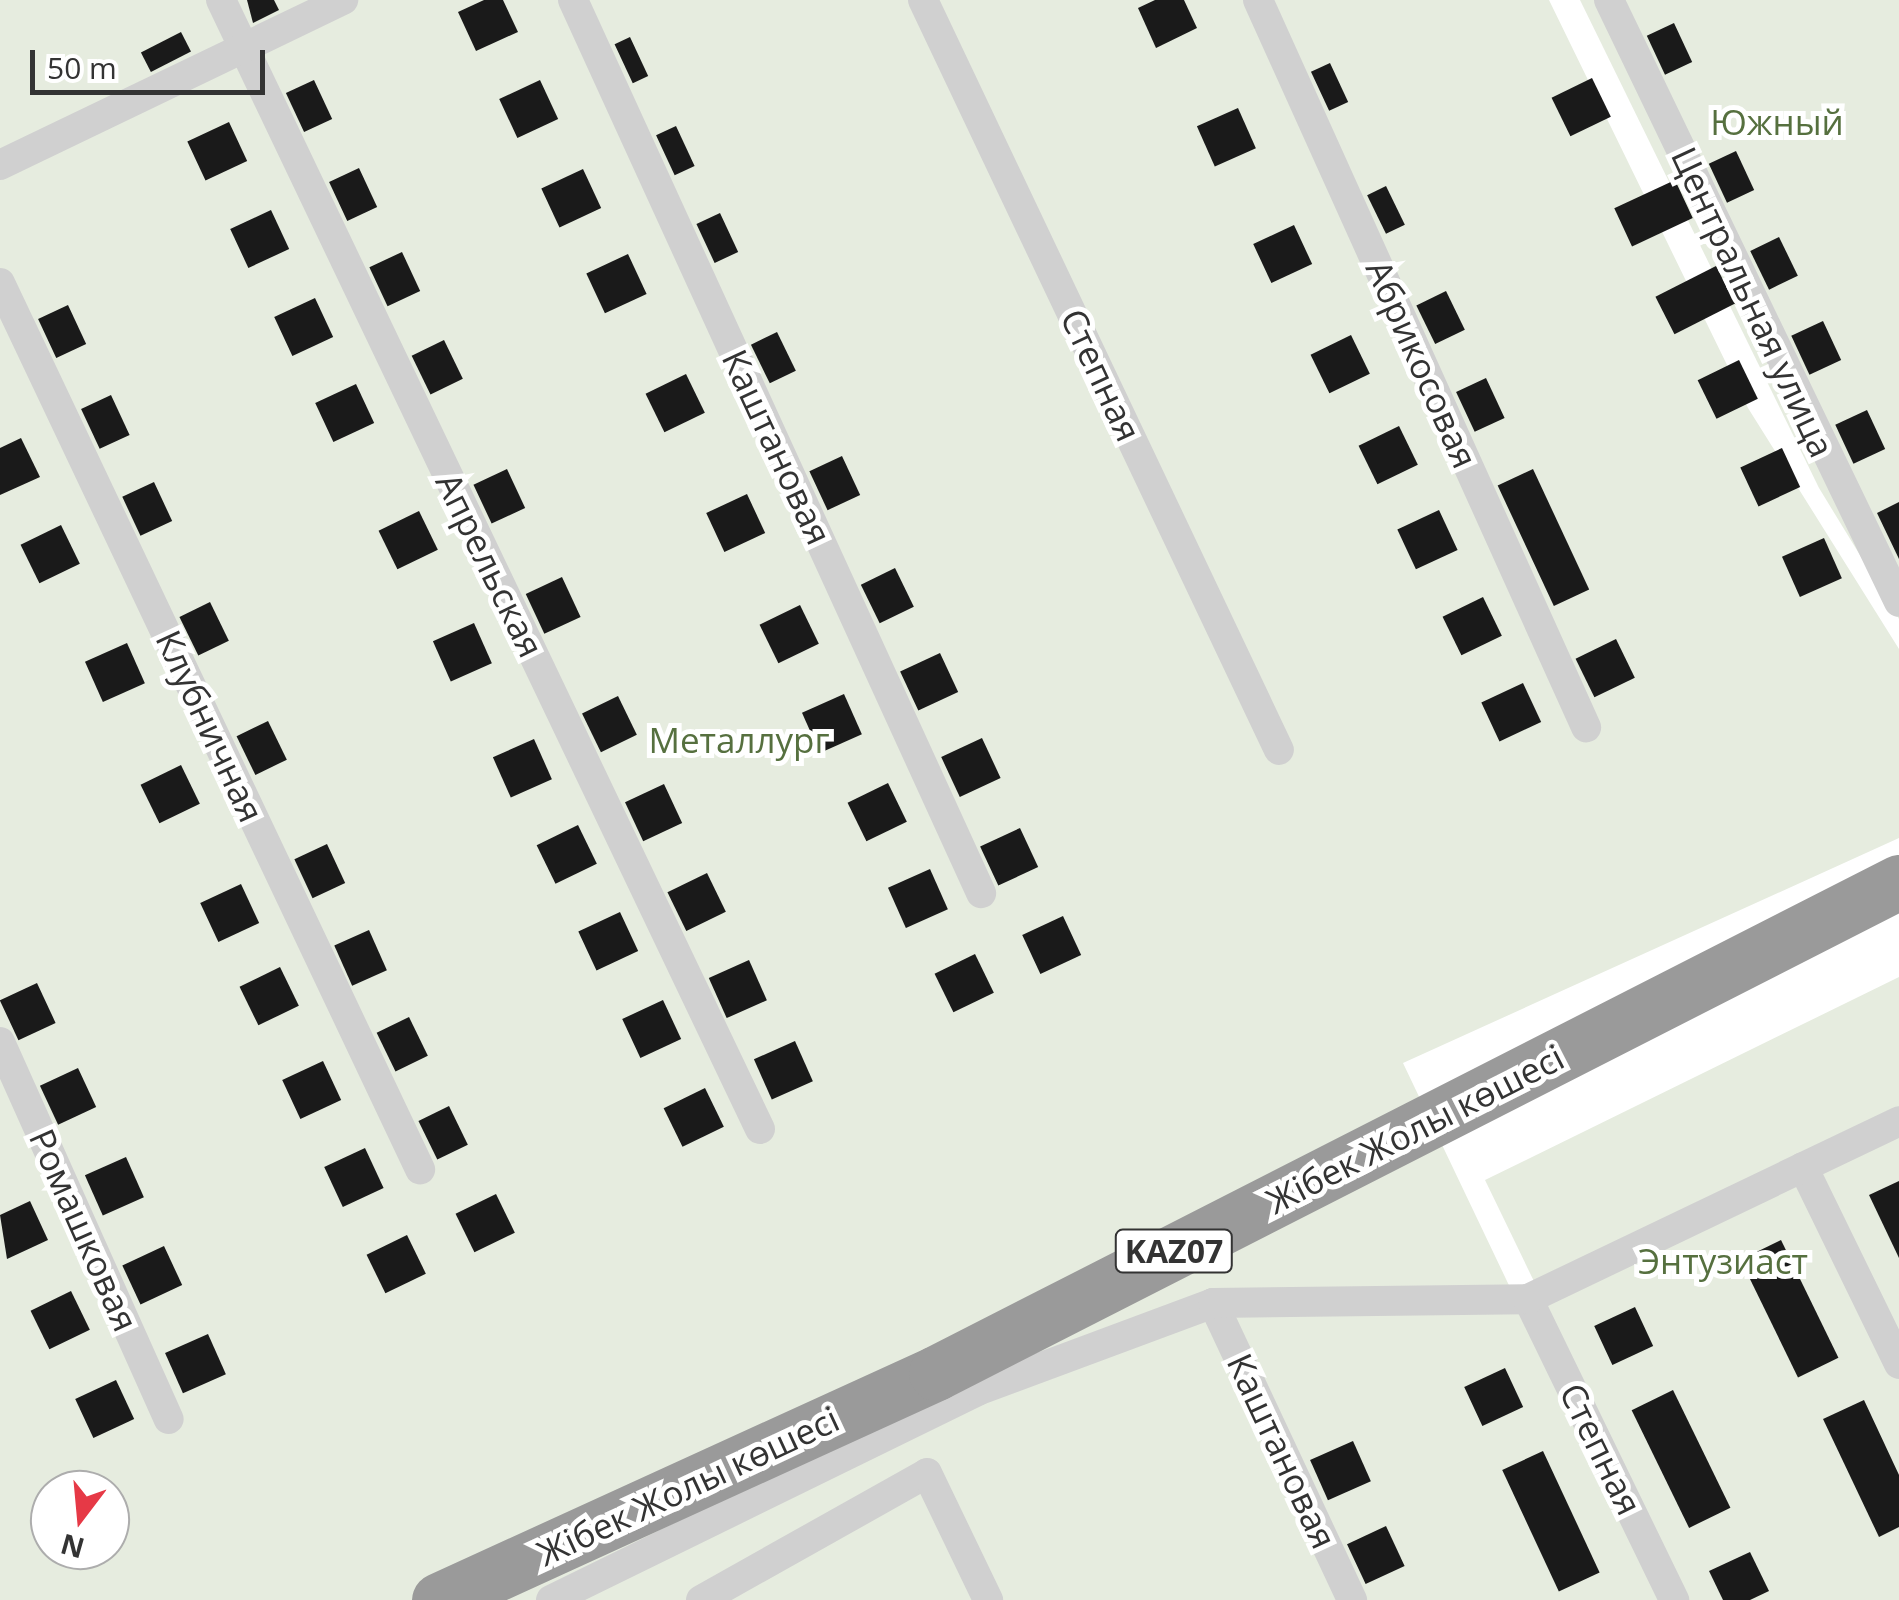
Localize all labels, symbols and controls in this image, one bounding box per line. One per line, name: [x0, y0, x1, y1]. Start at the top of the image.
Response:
scale bar: [35, 30, 270, 92]
text: 50 m: [47, 47, 117, 88]
park label: Южный: [1710, 101, 1844, 143]
street label: Центральная улица: [1663, 140, 1843, 464]
street label: Абрикосовая: [1358, 254, 1486, 474]
street label: Степная: [1052, 302, 1150, 448]
street label: Каштановая: [714, 343, 840, 551]
street label: Апрельская: [427, 466, 553, 664]
street label: Клубничная: [147, 624, 273, 828]
park label: Металлург: [648, 719, 830, 761]
street label: Жібек Жолы көшесі: [1259, 1036, 1571, 1222]
street label: Ромашковая: [21, 1123, 147, 1337]
road number: KAZ07: [1114, 1224, 1234, 1278]
park label: Энтузиаст: [1638, 1240, 1808, 1282]
street label: Каштановая: [1219, 1347, 1345, 1555]
street label: Степная: [1551, 1376, 1651, 1522]
street label: Жібек Жолы көшесі: [531, 1398, 845, 1574]
north arrow: [30, 1470, 130, 1570]
text: N: [56, 1526, 88, 1568]

